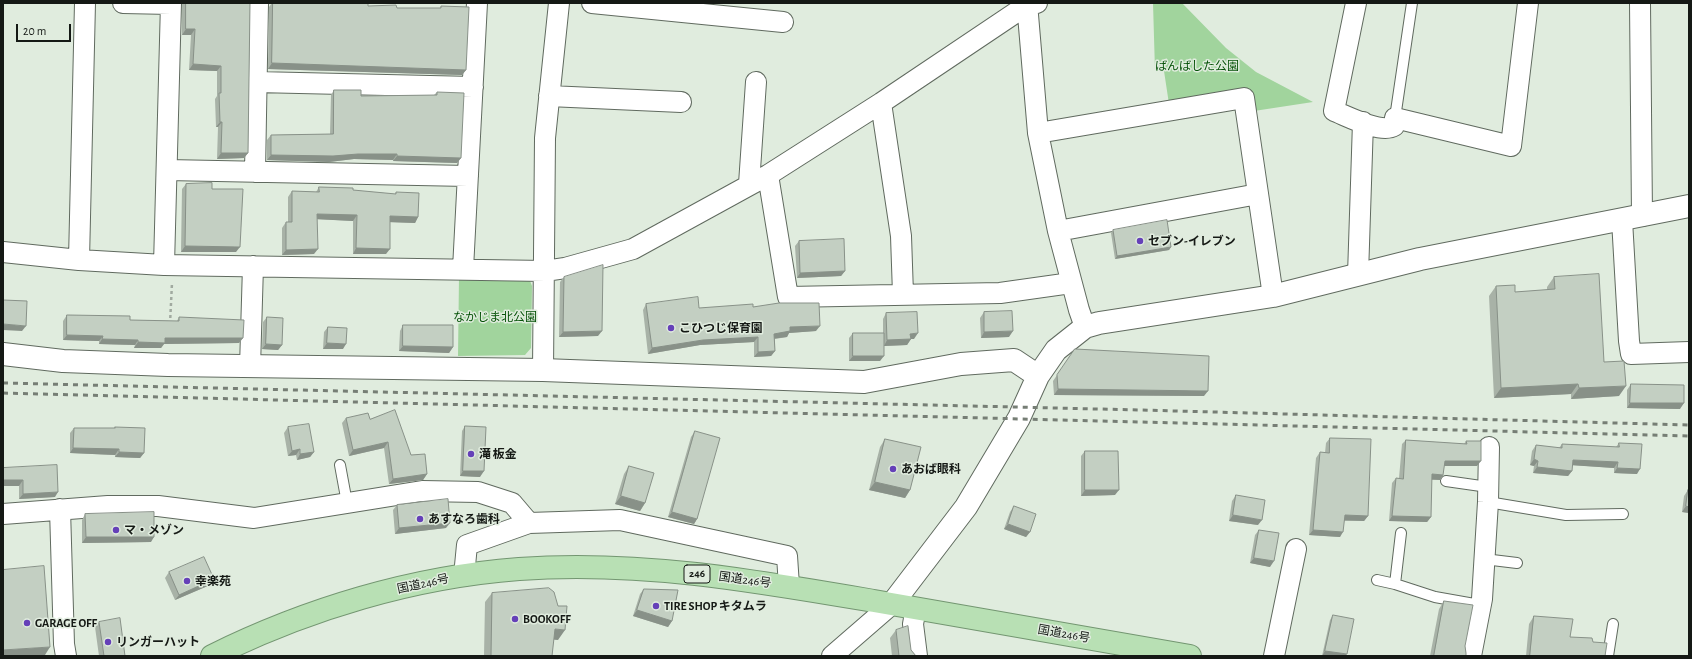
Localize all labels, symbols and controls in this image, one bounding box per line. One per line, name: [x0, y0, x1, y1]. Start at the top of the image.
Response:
scale bar: [18, 16, 73, 42]
text: 20 m: [23, 25, 46, 37]
park label: ばんばした公園: [1155, 59, 1239, 73]
place label: セブン-イレブン: [1148, 234, 1236, 248]
marker: セブン-イレブン: [1135, 236, 1145, 246]
park label: なかじま北公園: [453, 310, 537, 324]
place label: こひつじ保育園: [679, 321, 763, 335]
marker: こひつじ保育園: [666, 323, 676, 333]
place label: 滝 板金: [479, 447, 517, 461]
marker: 滝 板金: [466, 449, 476, 459]
place label: あおば眼科: [901, 462, 961, 476]
marker: あおば眼科: [888, 464, 898, 474]
place label: あすなろ歯科: [428, 512, 500, 526]
marker: あすなろ歯科: [415, 514, 425, 524]
place label: マ・メゾン: [124, 523, 184, 537]
marker: マ・メゾン: [111, 525, 121, 535]
road number: 246: [684, 565, 710, 583]
street label: 国道246号: [718, 569, 772, 591]
street label: 国道246号: [396, 571, 450, 597]
place label: 幸楽苑: [195, 574, 231, 588]
marker: 幸楽苑: [182, 576, 192, 586]
place label: TIRE SHOP キタムラ: [664, 599, 767, 613]
marker: TIRE SHOP キタムラ: [651, 601, 661, 611]
place label: BOOKOFF: [523, 612, 571, 626]
marker: BOOKOFF: [510, 614, 520, 624]
place label: GARAGE OFF: [35, 616, 97, 630]
marker: GARAGE OFF: [22, 618, 32, 628]
street label: 国道246号: [1037, 622, 1091, 646]
place label: リンガーハット: [116, 635, 200, 649]
marker: リンガーハット: [103, 637, 113, 647]

